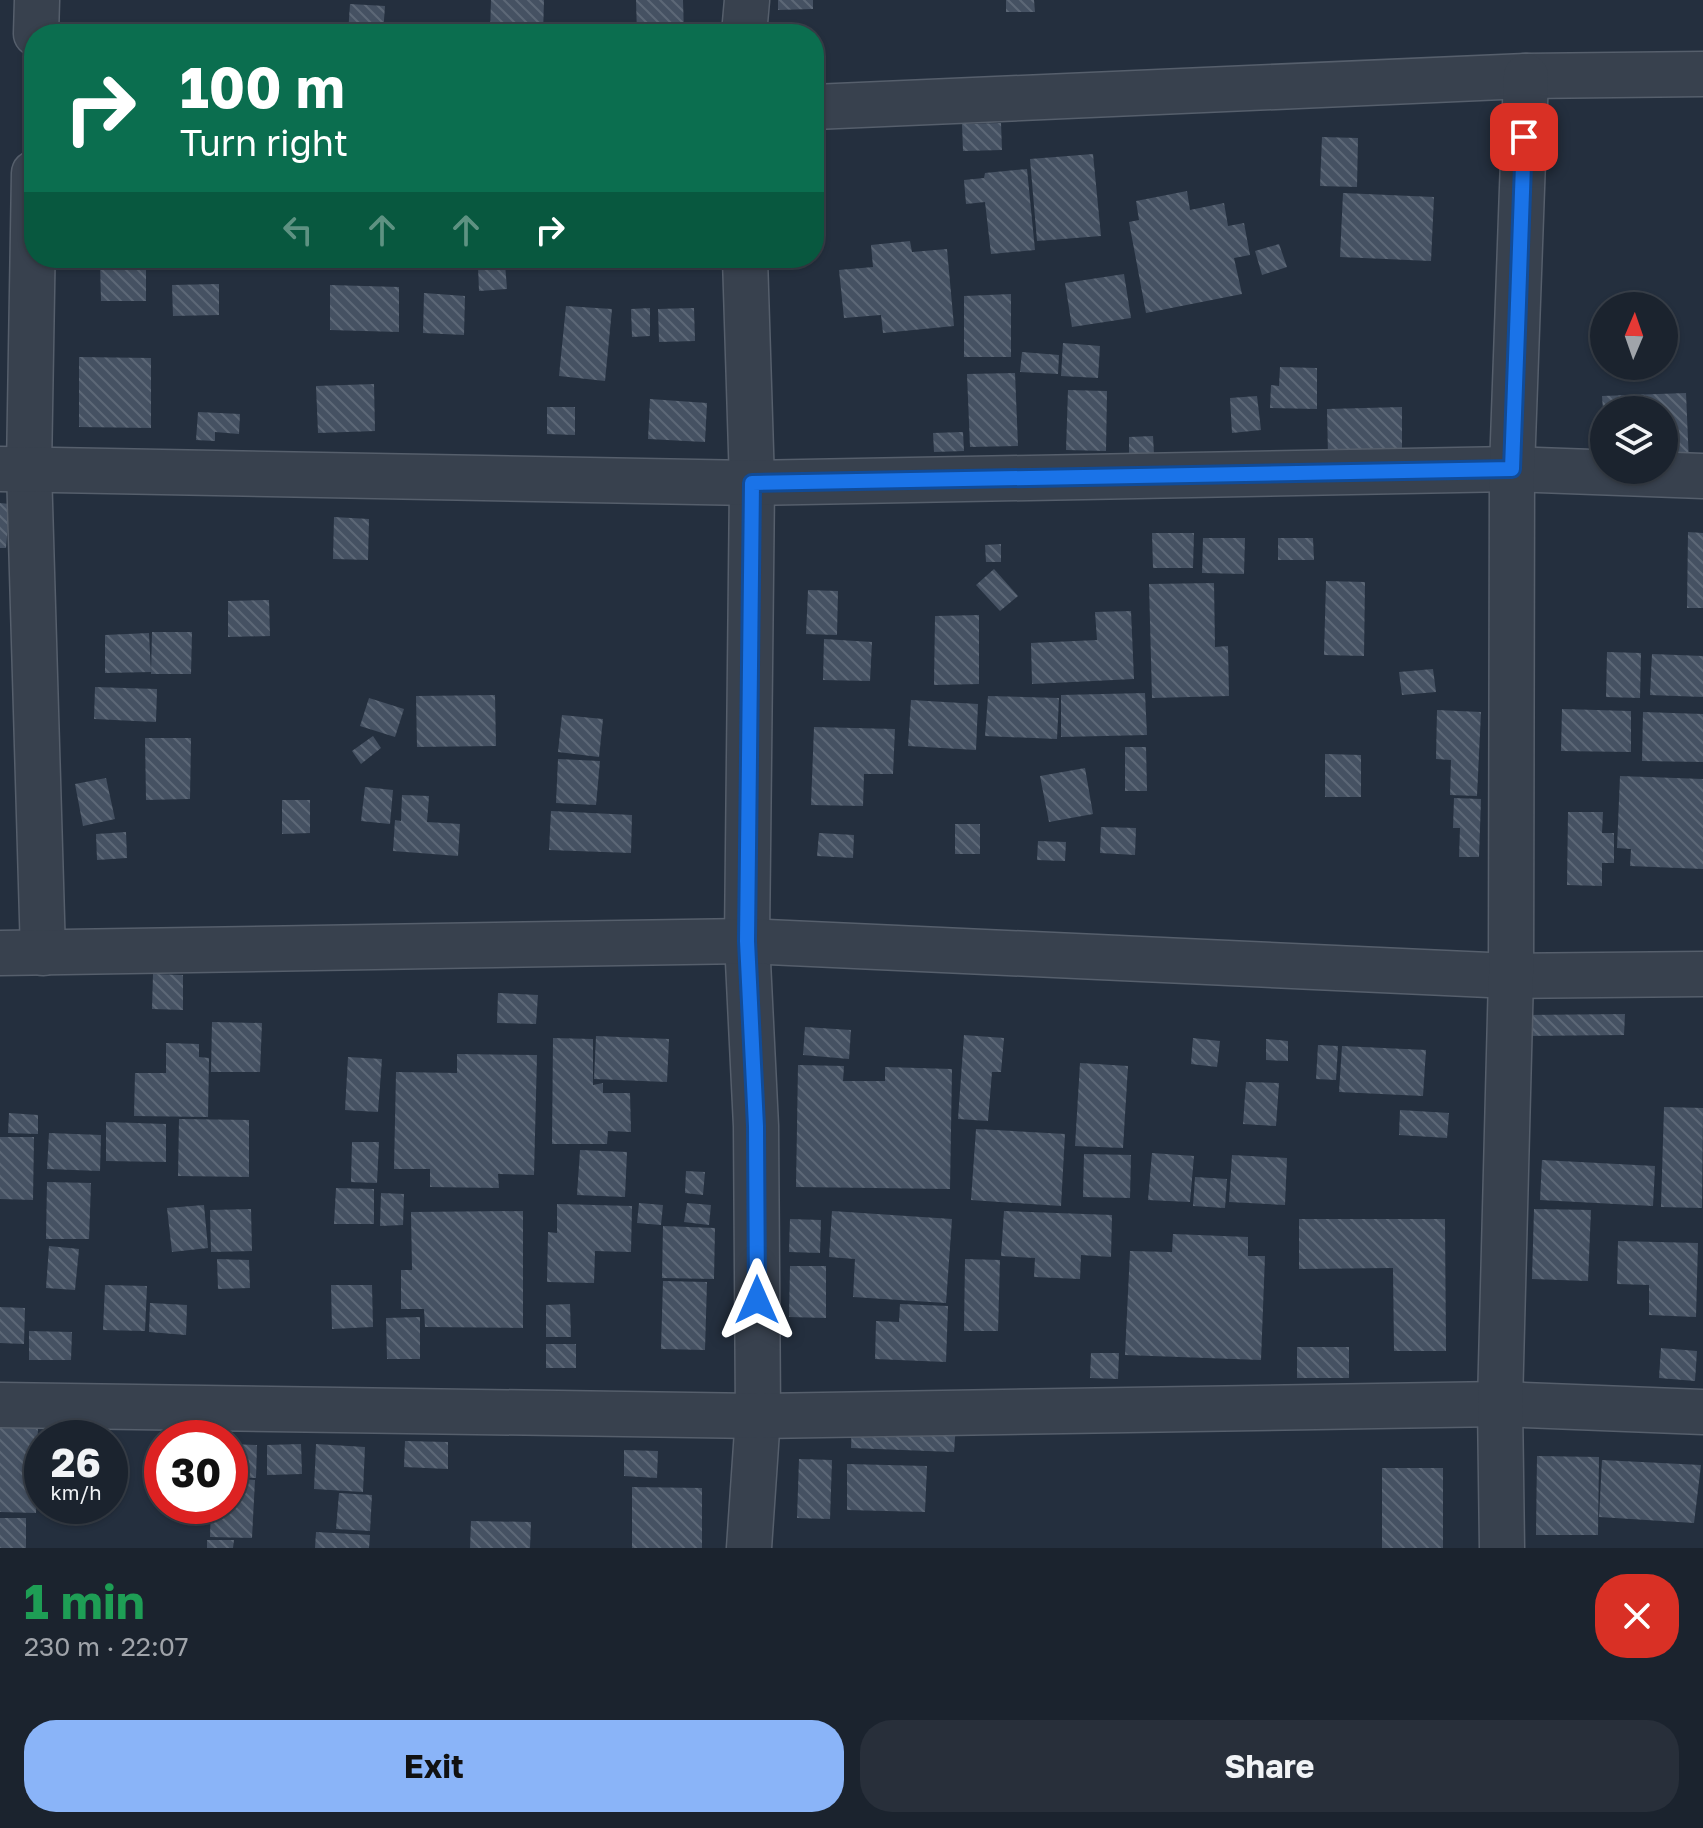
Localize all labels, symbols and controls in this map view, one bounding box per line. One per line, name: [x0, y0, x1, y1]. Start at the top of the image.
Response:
text: 100 m: [180, 53, 345, 120]
icon: right: [48, 56, 152, 160]
pin: [1490, 103, 1558, 171]
icon: arrive: [1502, 115, 1546, 159]
text: Turn right: [180, 121, 348, 164]
icon: left: [276, 208, 320, 252]
icon: ahead: [360, 208, 404, 252]
icon: ahead: [444, 208, 488, 252]
icon: right: [528, 208, 572, 252]
north arrow: [1590, 292, 1678, 380]
map controls: [1590, 292, 1678, 484]
button: layers: [1590, 396, 1678, 484]
position arrow: [715, 1258, 799, 1342]
speed limit sign: 30: [144, 1420, 248, 1524]
text: 26: [51, 1438, 101, 1486]
text: km/h: [51, 1480, 101, 1504]
text: 1 min: [24, 1572, 145, 1630]
button: close: [1595, 1574, 1679, 1658]
text: 230 m · 22:07: [24, 1631, 189, 1662]
button: Exit: [24, 1720, 844, 1812]
button: Share: [860, 1720, 1679, 1812]

